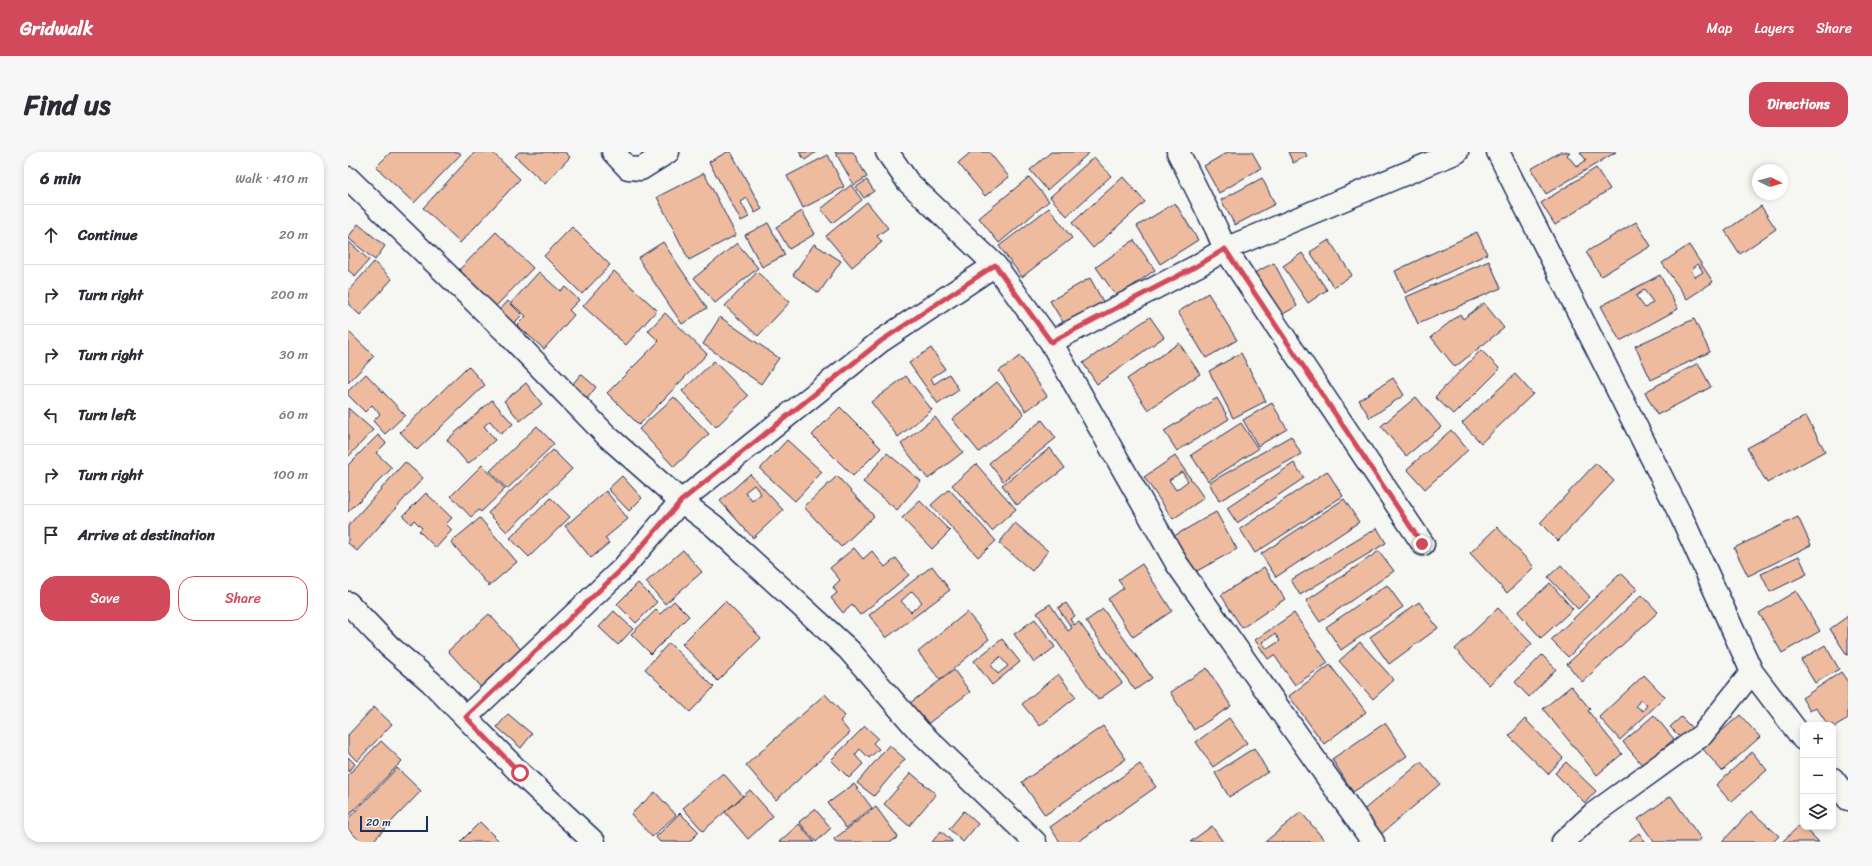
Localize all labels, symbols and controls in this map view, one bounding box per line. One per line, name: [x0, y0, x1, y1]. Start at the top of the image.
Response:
text: Gridwalk: [20, 12, 93, 45]
text: Map: [1707, 16, 1732, 41]
text: Layers: [1754, 16, 1794, 41]
text: Share: [1816, 16, 1852, 41]
text: Find us: [24, 80, 111, 129]
button: Directions: [1749, 82, 1848, 127]
text: 6 min: [40, 163, 81, 193]
north arrow: [1752, 164, 1788, 200]
text: Walk · 410 m: [235, 167, 308, 190]
text: Continue: [78, 222, 138, 248]
text: 20 m: [279, 223, 308, 246]
icon: ahead: [40, 224, 62, 246]
text: Turn right: [78, 282, 143, 308]
text: 200 m: [271, 283, 308, 306]
icon: right: [40, 284, 62, 306]
text: Turn right: [78, 342, 143, 368]
text: 30 m: [279, 343, 308, 366]
icon: right: [40, 344, 62, 366]
text: Turn left: [78, 402, 136, 428]
text: 60 m: [279, 403, 308, 426]
icon: left: [40, 404, 62, 426]
text: Turn right: [78, 462, 143, 488]
text: 100 m: [273, 463, 308, 486]
icon: right: [40, 464, 62, 486]
text: Arrive at destination: [78, 522, 215, 548]
icon: arrive: [40, 524, 62, 546]
route end: [1413, 535, 1431, 553]
button: Save: [40, 576, 170, 621]
button: Share: [178, 576, 308, 621]
map controls: [1800, 722, 1836, 830]
button: +: [1800, 722, 1836, 758]
button: −: [1800, 758, 1836, 794]
route start: [511, 764, 529, 782]
button: layers: [1800, 794, 1836, 830]
text: 20 m: [366, 813, 391, 832]
scale bar: [360, 814, 428, 833]

